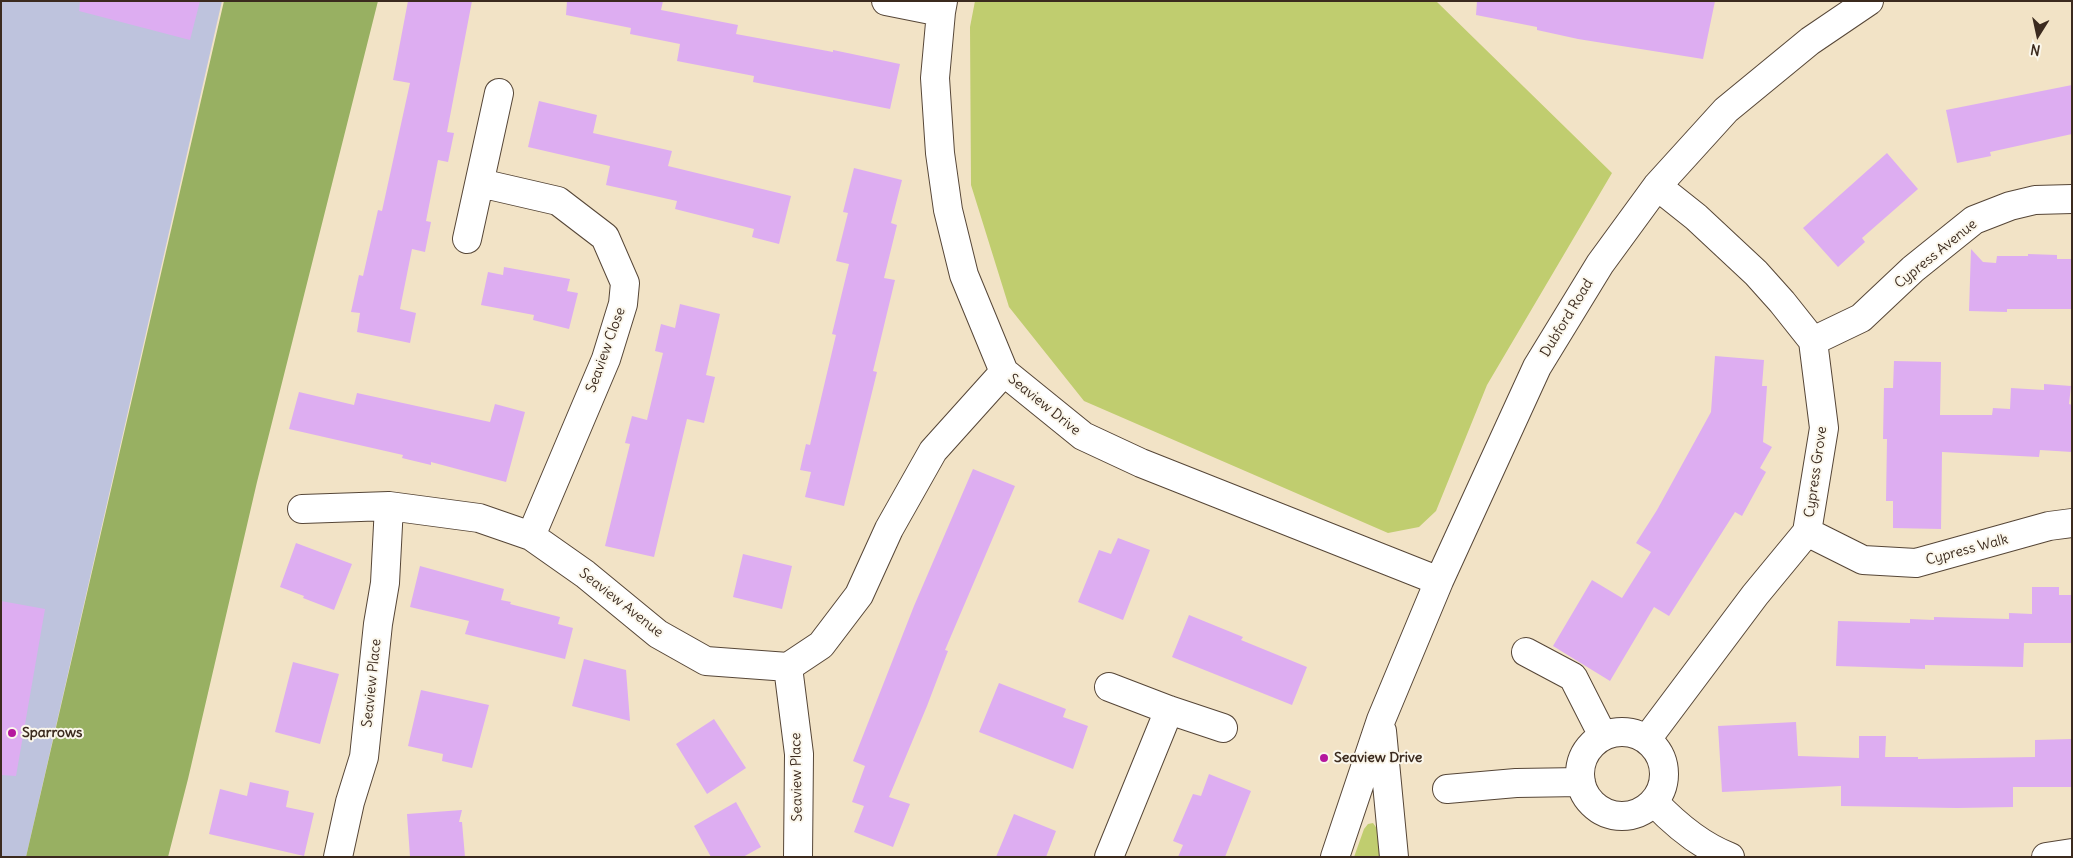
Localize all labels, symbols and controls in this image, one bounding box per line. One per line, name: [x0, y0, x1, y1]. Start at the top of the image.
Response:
north arrow: [2013, 10, 2063, 60]
text: N: [2029, 40, 2042, 59]
street label: Cypress Avenue: [1892, 216, 1980, 292]
street label: Dubford Road: [1537, 276, 1597, 360]
street label: Seaview Close: [583, 305, 629, 395]
street label: Seaview Drive: [1004, 371, 1084, 439]
street label: Cypress Grove: [1801, 425, 1831, 519]
street label: Cypress Walk: [1924, 531, 2010, 569]
street label: Seaview Avenue: [576, 565, 666, 641]
street label: Seaview Place: [359, 638, 385, 728]
place label: Sparrows: [22, 725, 82, 741]
marker: Sparrows: [6, 727, 18, 739]
street label: Seaview Place: [788, 732, 806, 822]
place label: Seaview Drive: [1334, 750, 1422, 766]
marker: Seaview Drive: [1318, 752, 1330, 764]

